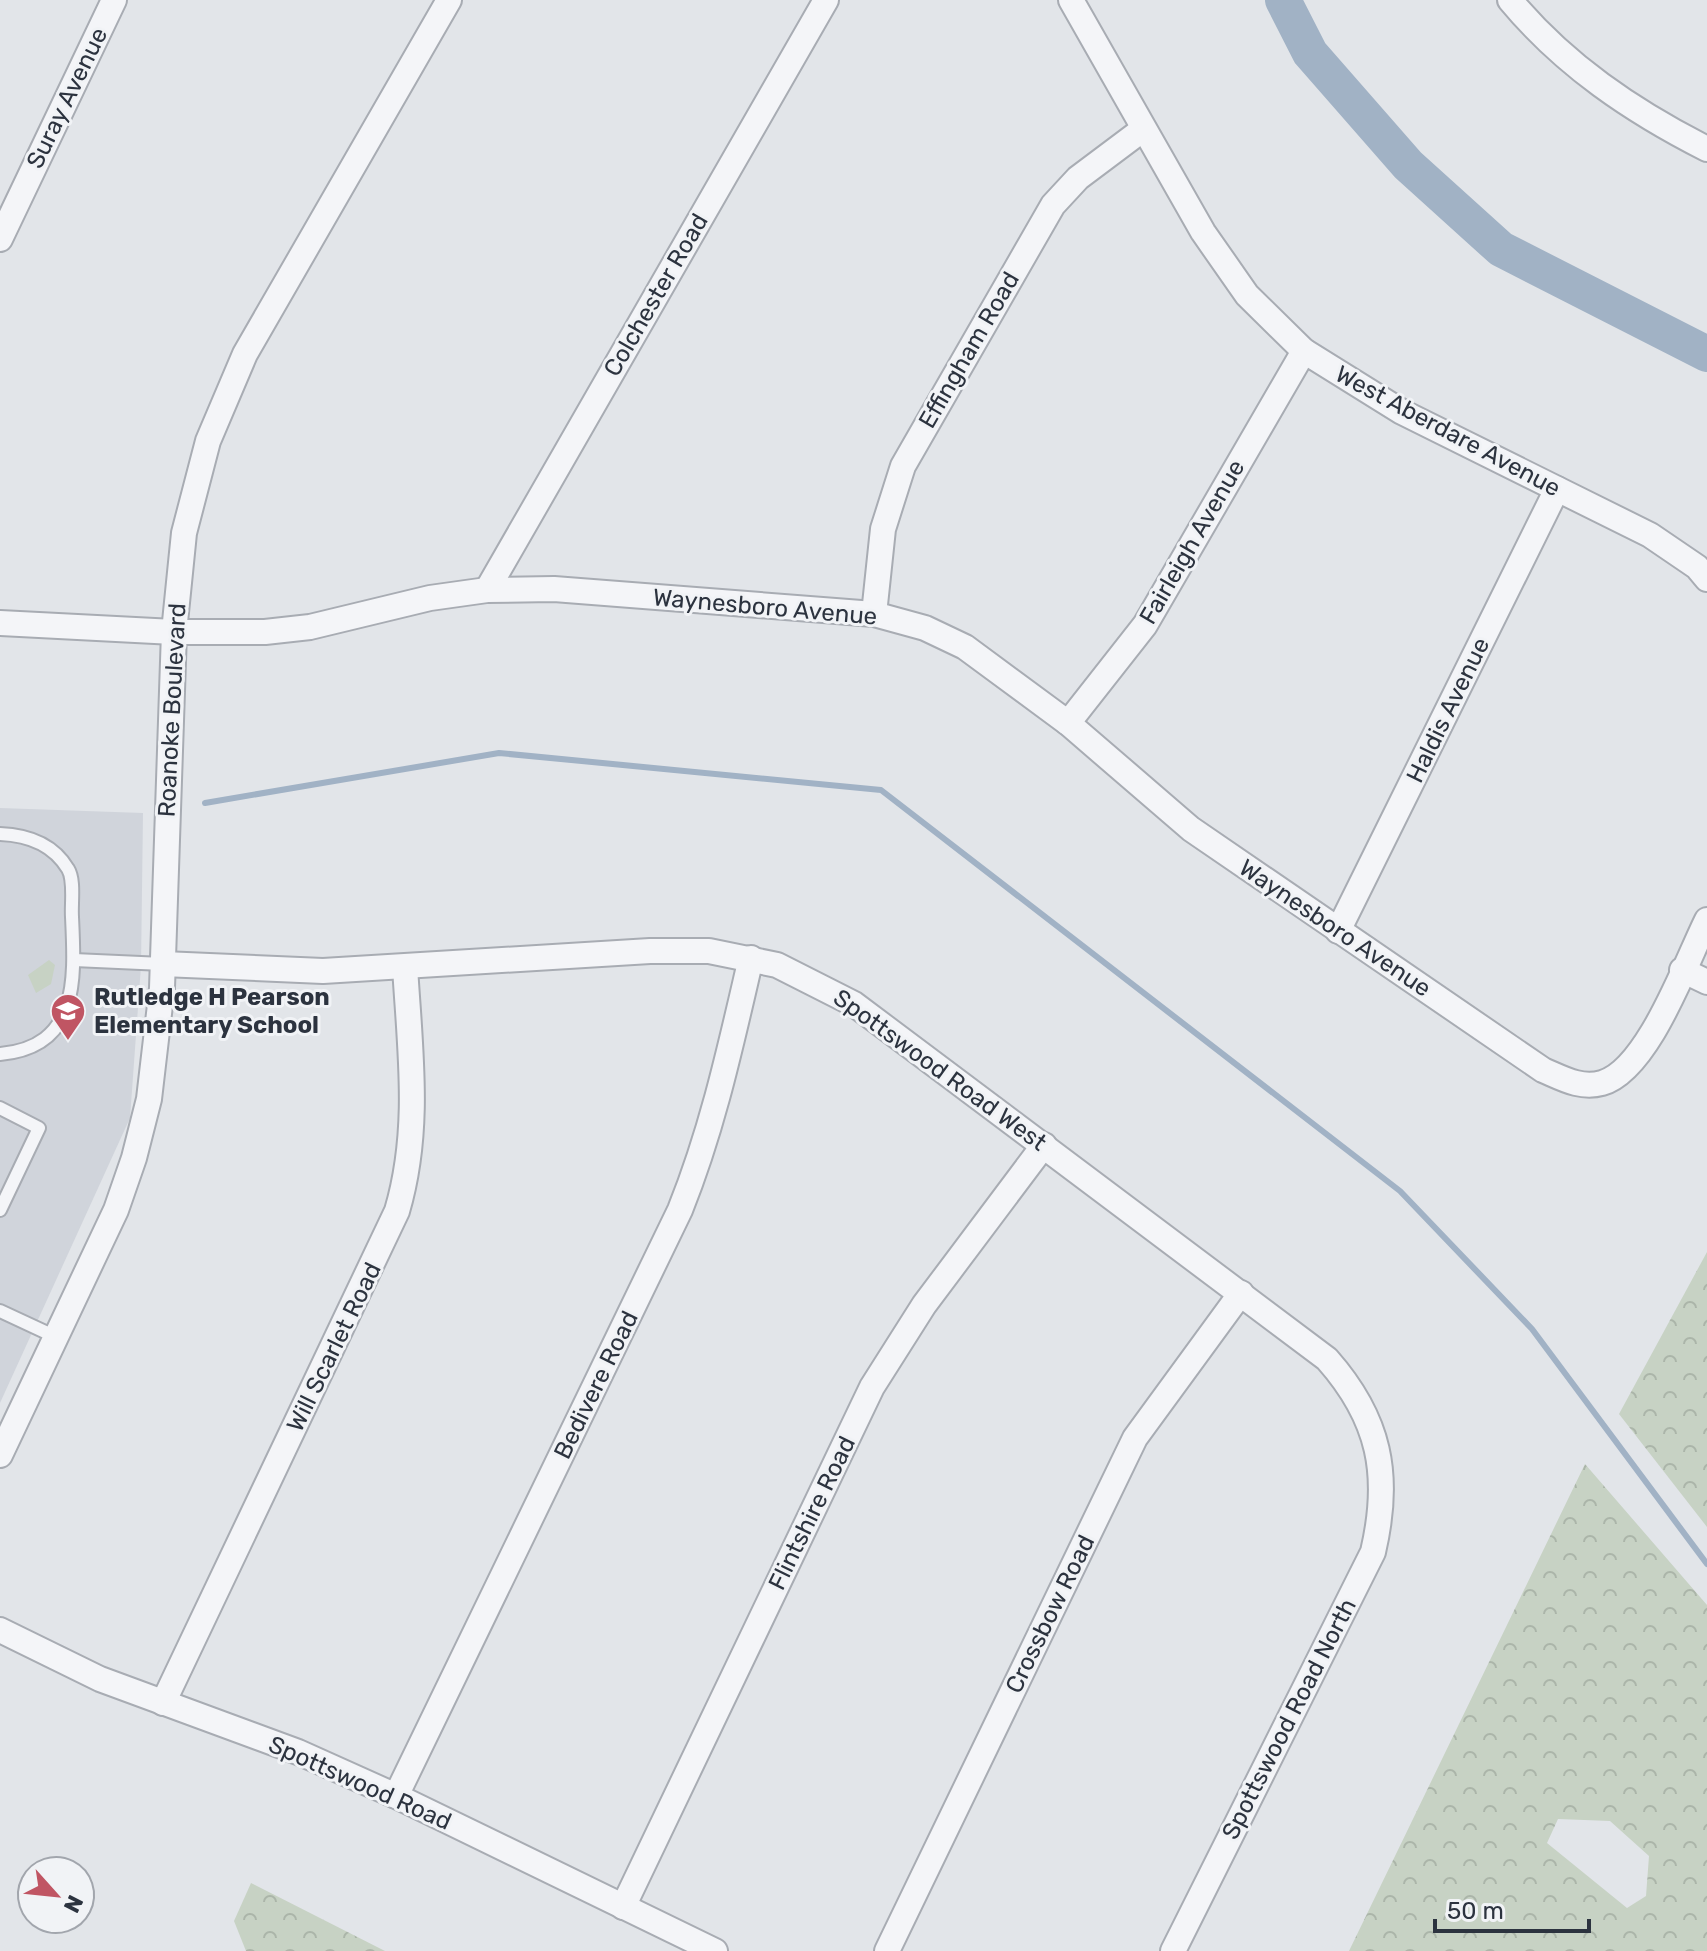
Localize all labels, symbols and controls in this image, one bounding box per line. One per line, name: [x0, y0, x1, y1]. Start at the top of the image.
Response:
street label: Suray Avenue: [21, 23, 113, 173]
street label: Colchester Road: [598, 209, 714, 381]
street label: Effingham Road: [913, 267, 1025, 433]
street label: West Aberdare Avenue: [1331, 360, 1565, 502]
street label: Fairleigh Avenue: [1134, 455, 1250, 629]
street label: Waynesboro Avenue: [652, 583, 878, 631]
street label: Roanoke Boulevard: [152, 602, 192, 818]
street label: Haldis Avenue: [1401, 633, 1495, 787]
street label: Waynesboro Avenue: [1234, 853, 1436, 1003]
place label: Rutledge H Pearson Elementary School: [94, 983, 330, 1039]
street label: Spottswood Road West: [828, 983, 1052, 1157]
school or university icon: Rutledge H Pearson Elementary School: [49, 992, 87, 1042]
street label: Will Scarlet Road: [281, 1258, 387, 1436]
street label: Bedivere Road: [548, 1307, 644, 1463]
street label: Flintshire Road: [763, 1432, 861, 1594]
street label: Crossbow Road: [1000, 1530, 1100, 1698]
street label: Spottswood Road North: [1216, 1594, 1362, 1844]
street label: Spottswood Road: [264, 1730, 456, 1836]
north arrow: [16, 1855, 96, 1935]
scale bar: [1435, 1883, 1589, 1933]
text: N: [58, 1891, 89, 1917]
text: 50 m: [1447, 1897, 1504, 1925]

